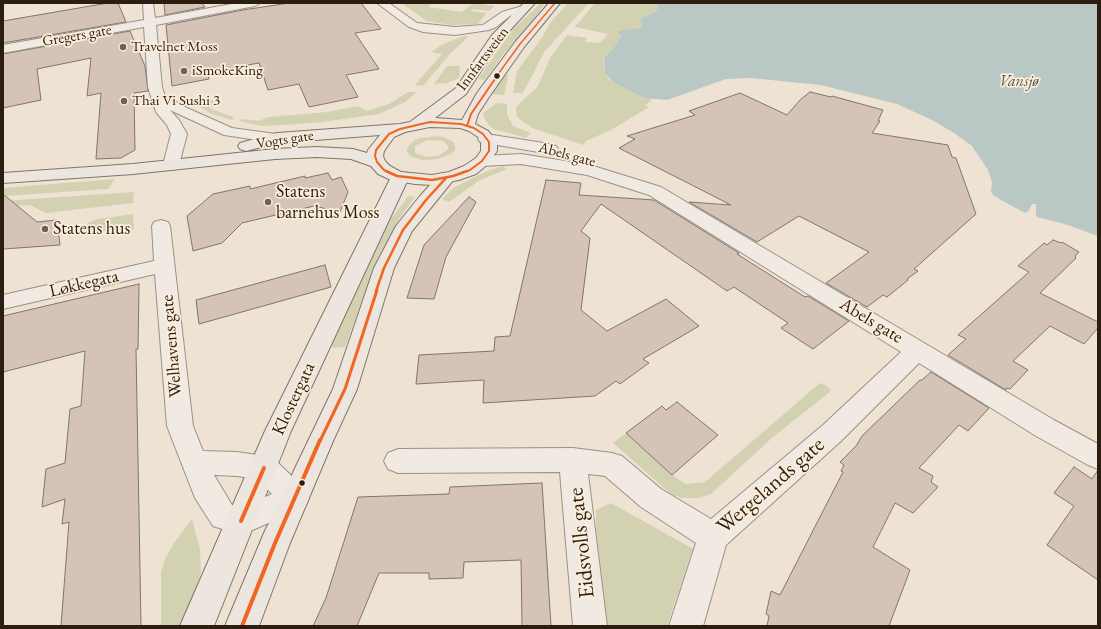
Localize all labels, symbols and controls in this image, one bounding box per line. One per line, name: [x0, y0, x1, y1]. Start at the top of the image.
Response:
street label: Gregers gate: [41, 21, 113, 51]
street label: Innfartsveien: [453, 23, 513, 95]
place label: Travelnet Moss: [131, 38, 218, 56]
marker: Travelnet Moss: [118, 42, 128, 52]
place label: iSmokeKing: [192, 62, 263, 80]
marker: iSmokeKing: [179, 66, 189, 76]
unlabelled marker: [492, 71, 502, 81]
water label: Vansjø: [999, 72, 1039, 92]
place label: Thai Vi Sushi 3: [132, 92, 220, 110]
marker: Thai Vi Sushi 3: [119, 96, 129, 106]
street label: Vogts gate: [255, 127, 315, 153]
street label: Abels gate: [536, 139, 598, 171]
place label: Statens barnehus Moss: [276, 181, 379, 224]
marker: Statens barnehus Moss: [263, 197, 273, 207]
place label: Statens hus: [53, 218, 130, 240]
marker: Statens hus: [40, 224, 50, 234]
street label: Løkkegata: [47, 266, 121, 302]
street label: Welhavens gate: [157, 294, 187, 398]
street label: Abels gate: [835, 294, 907, 348]
street label: Klostergata: [268, 359, 320, 439]
street label: Wergelands gate: [712, 432, 830, 540]
unlabelled marker: [297, 478, 307, 488]
street label: Eidsvolls gate: [563, 486, 601, 600]

